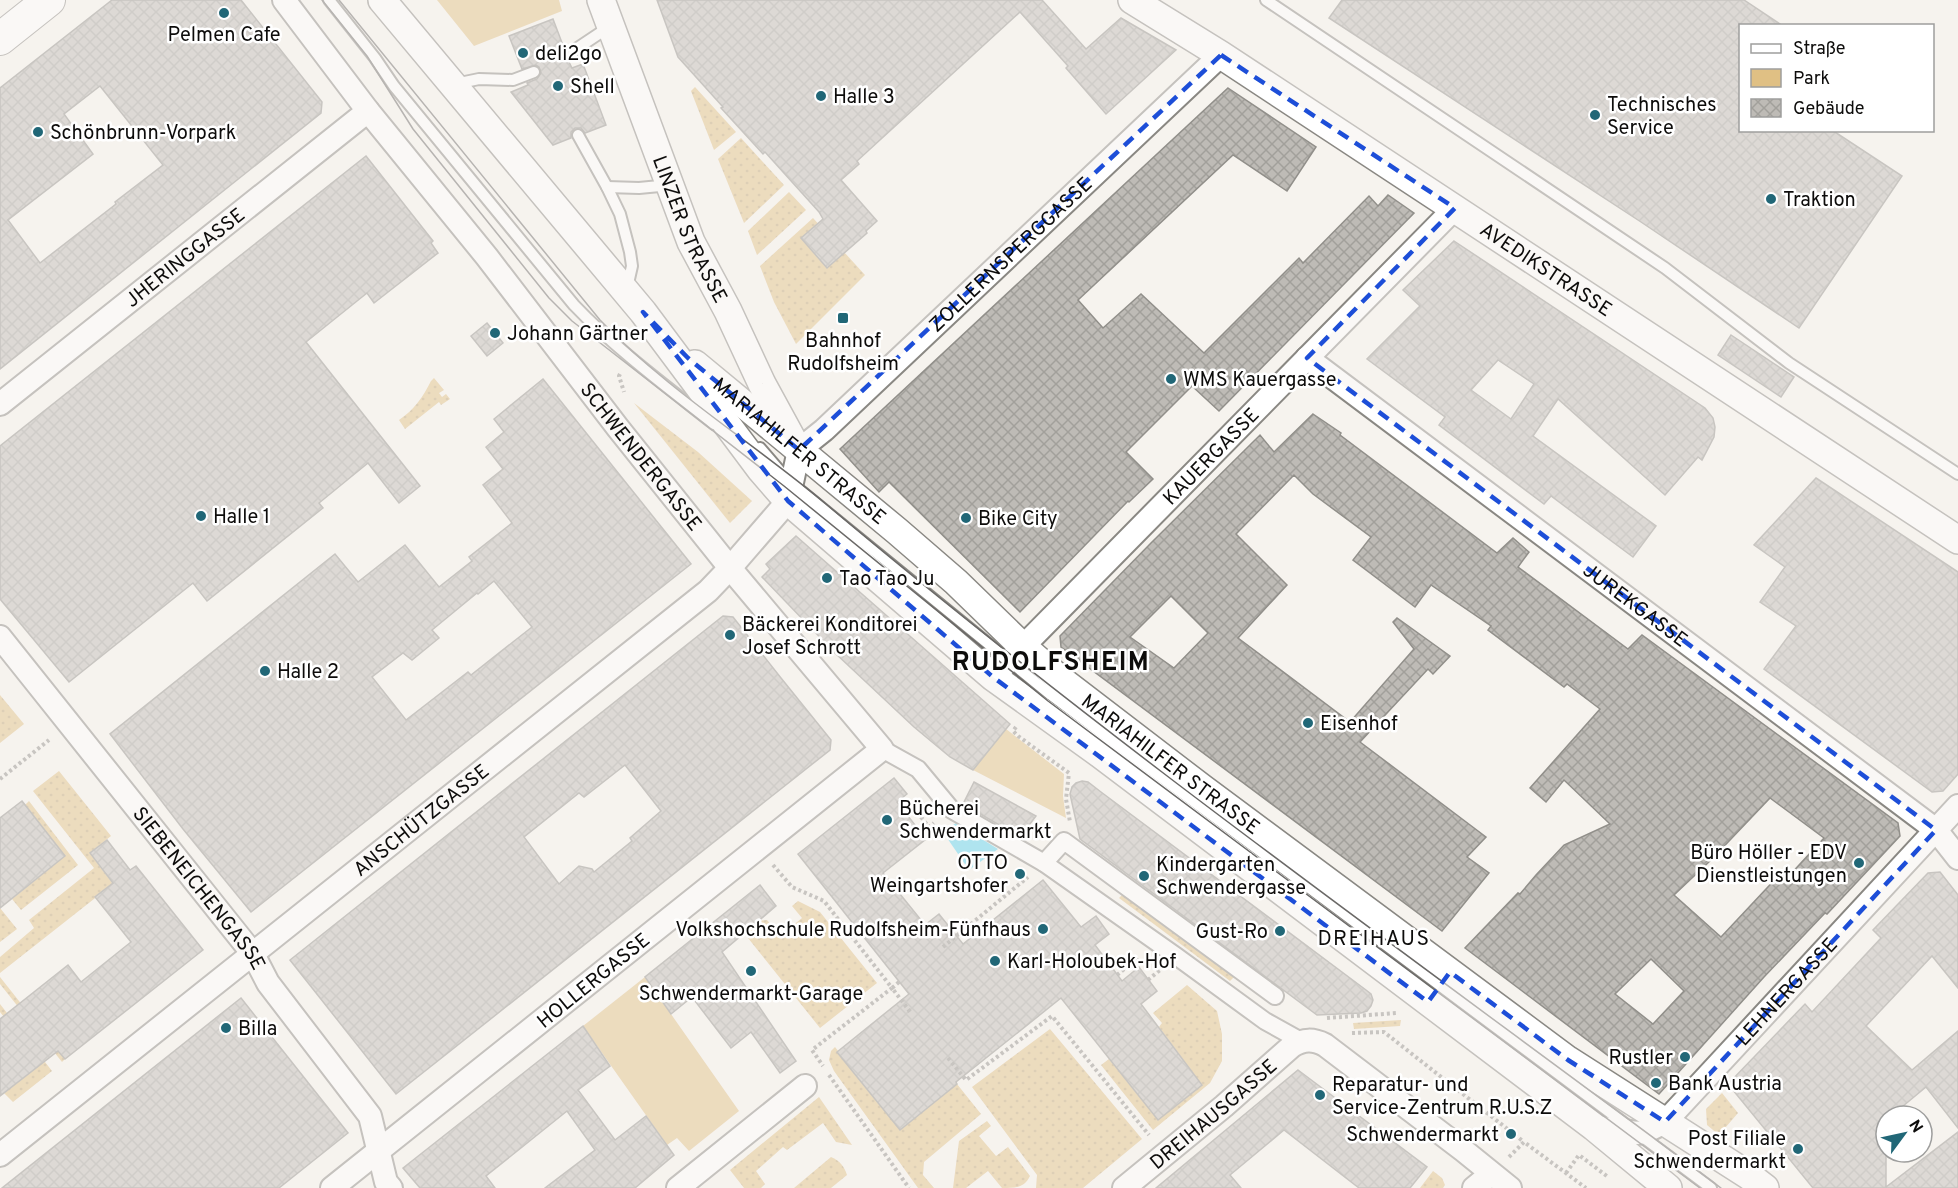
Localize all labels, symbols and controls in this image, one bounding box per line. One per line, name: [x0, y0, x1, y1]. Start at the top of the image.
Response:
marker: Pelmen Cafe: [217, 6, 231, 20]
place label: Pelmen Cafe: [167, 23, 281, 49]
legend: [1739, 24, 1934, 132]
text: Straße: [1793, 38, 1845, 61]
place label: deli2go: [535, 42, 602, 68]
marker: deli2go: [516, 46, 530, 60]
text: Park: [1793, 68, 1830, 91]
place label: Shell: [570, 75, 615, 101]
marker: Shell: [551, 79, 565, 93]
place label: Halle 3: [833, 85, 895, 111]
marker: Halle 3: [814, 89, 828, 103]
place label: Technisches Service: [1607, 93, 1717, 142]
text: Gebäude: [1793, 98, 1865, 121]
marker: Technisches Service: [1588, 108, 1602, 122]
place label: Schönbrunn-Vorpark: [50, 121, 236, 147]
marker: Schönbrunn-Vorpark: [31, 125, 45, 139]
street label: LINZER STRASSE: [645, 153, 732, 308]
street label: ZOLLERNSPERGGASSE: [925, 172, 1099, 339]
place label: Traktion: [1783, 188, 1856, 214]
marker: Traktion: [1764, 192, 1778, 206]
street label: JHERINGGASSE: [121, 203, 251, 314]
street label: AVEDIKSTRASSE: [1474, 218, 1616, 324]
marker: Bahnhof Rudolfsheim: [836, 311, 850, 325]
place label: Johann Gärtner: [507, 322, 648, 348]
marker: Johann Gärtner: [488, 326, 502, 340]
place label: Bahnhof Rudolfsheim: [787, 329, 899, 378]
place label: WMS Kauergasse: [1183, 368, 1336, 394]
marker: WMS Kauergasse: [1164, 372, 1178, 386]
street label: MARIAHILFER STRASSE: [706, 373, 891, 532]
street label: SCHWENDERGASSE: [573, 378, 707, 537]
street label: KAUERGASSE: [1158, 403, 1266, 512]
place label: Halle 1: [213, 505, 270, 531]
place label: Bike City: [978, 507, 1057, 533]
marker: Halle 1: [194, 509, 208, 523]
marker: Bike City: [959, 511, 973, 525]
street label: JUREKGASSE: [1577, 558, 1692, 654]
place label: Tao Tao Ju: [839, 567, 934, 593]
marker: Tao Tao Ju: [820, 571, 834, 585]
place label: Bäckerei Konditorei Josef Schrott: [742, 613, 918, 662]
marker: Bäckerei Konditorei Josef Schrott: [723, 628, 737, 642]
district label: RUDOLFSHEIM: [952, 647, 1150, 680]
place label: Halle 2: [277, 660, 339, 686]
marker: Halle 2: [258, 664, 272, 678]
street label: MARIAHILFER STRASSE: [1075, 689, 1264, 841]
place label: Eisenhof: [1320, 712, 1398, 738]
marker: Eisenhof: [1301, 716, 1315, 730]
street label: ANSCHÜTZGASSE: [349, 759, 495, 883]
place label: Bücherei Schwendermarkt: [899, 797, 1052, 846]
street label: SIEBENEICHENGASSE: [126, 802, 270, 975]
marker: Bücherei Schwendermarkt: [880, 813, 894, 827]
place label: Büro Höller - EDV Dienstleistungen: [1690, 841, 1847, 890]
place label: OTTO Weingartshofer: [870, 851, 1008, 900]
place label: Kindergarten Schwendergasse: [1156, 853, 1306, 902]
marker: Büro Höller - EDV Dienstleistungen: [1852, 856, 1866, 870]
marker: OTTO Weingartshofer: [1013, 867, 1027, 881]
marker: Kindergarten Schwendergasse: [1137, 869, 1151, 883]
place label: Volkshochschule Rudolfsheim-Fünfhaus: [675, 918, 1031, 944]
place label: Gust-Ro: [1195, 920, 1268, 946]
marker: Volkshochschule Rudolfsheim-Fünfhaus: [1036, 922, 1050, 936]
marker: Gust-Ro: [1273, 924, 1287, 938]
district label: DREIHAUS: [1317, 926, 1431, 953]
street label: HOLLERGASSE: [532, 928, 656, 1035]
street label: LEHNERGASSE: [1731, 933, 1844, 1052]
place label: Karl-Holoubek-Hof: [1007, 950, 1176, 976]
marker: Karl-Holoubek-Hof: [988, 954, 1002, 968]
marker: Schwendermarkt-Garage: [744, 964, 758, 978]
place label: Schwendermarkt-Garage: [639, 982, 863, 1008]
place label: Billa: [238, 1017, 277, 1043]
marker: Billa: [219, 1021, 233, 1035]
place label: Rustler: [1608, 1046, 1673, 1072]
marker: Rustler: [1678, 1050, 1692, 1064]
street label: DREIHAUSGASSE: [1145, 1054, 1284, 1176]
place label: Bank Austria: [1668, 1072, 1782, 1098]
place label: Reparatur- und Service-Zentrum R.U.S.Z: [1332, 1073, 1553, 1122]
marker: Bank Austria: [1649, 1076, 1663, 1090]
marker: Reparatur- und Service-Zentrum R.U.S.Z: [1313, 1088, 1327, 1102]
north arrow: [1874, 1104, 1934, 1164]
text: N: [1903, 1117, 1926, 1137]
place label: Schwendermarkt: [1346, 1123, 1499, 1149]
marker: Schwendermarkt: [1504, 1127, 1518, 1141]
place label: Post Filiale Schwendermarkt: [1633, 1127, 1786, 1176]
marker: Post Filiale Schwendermarkt: [1791, 1142, 1805, 1156]

